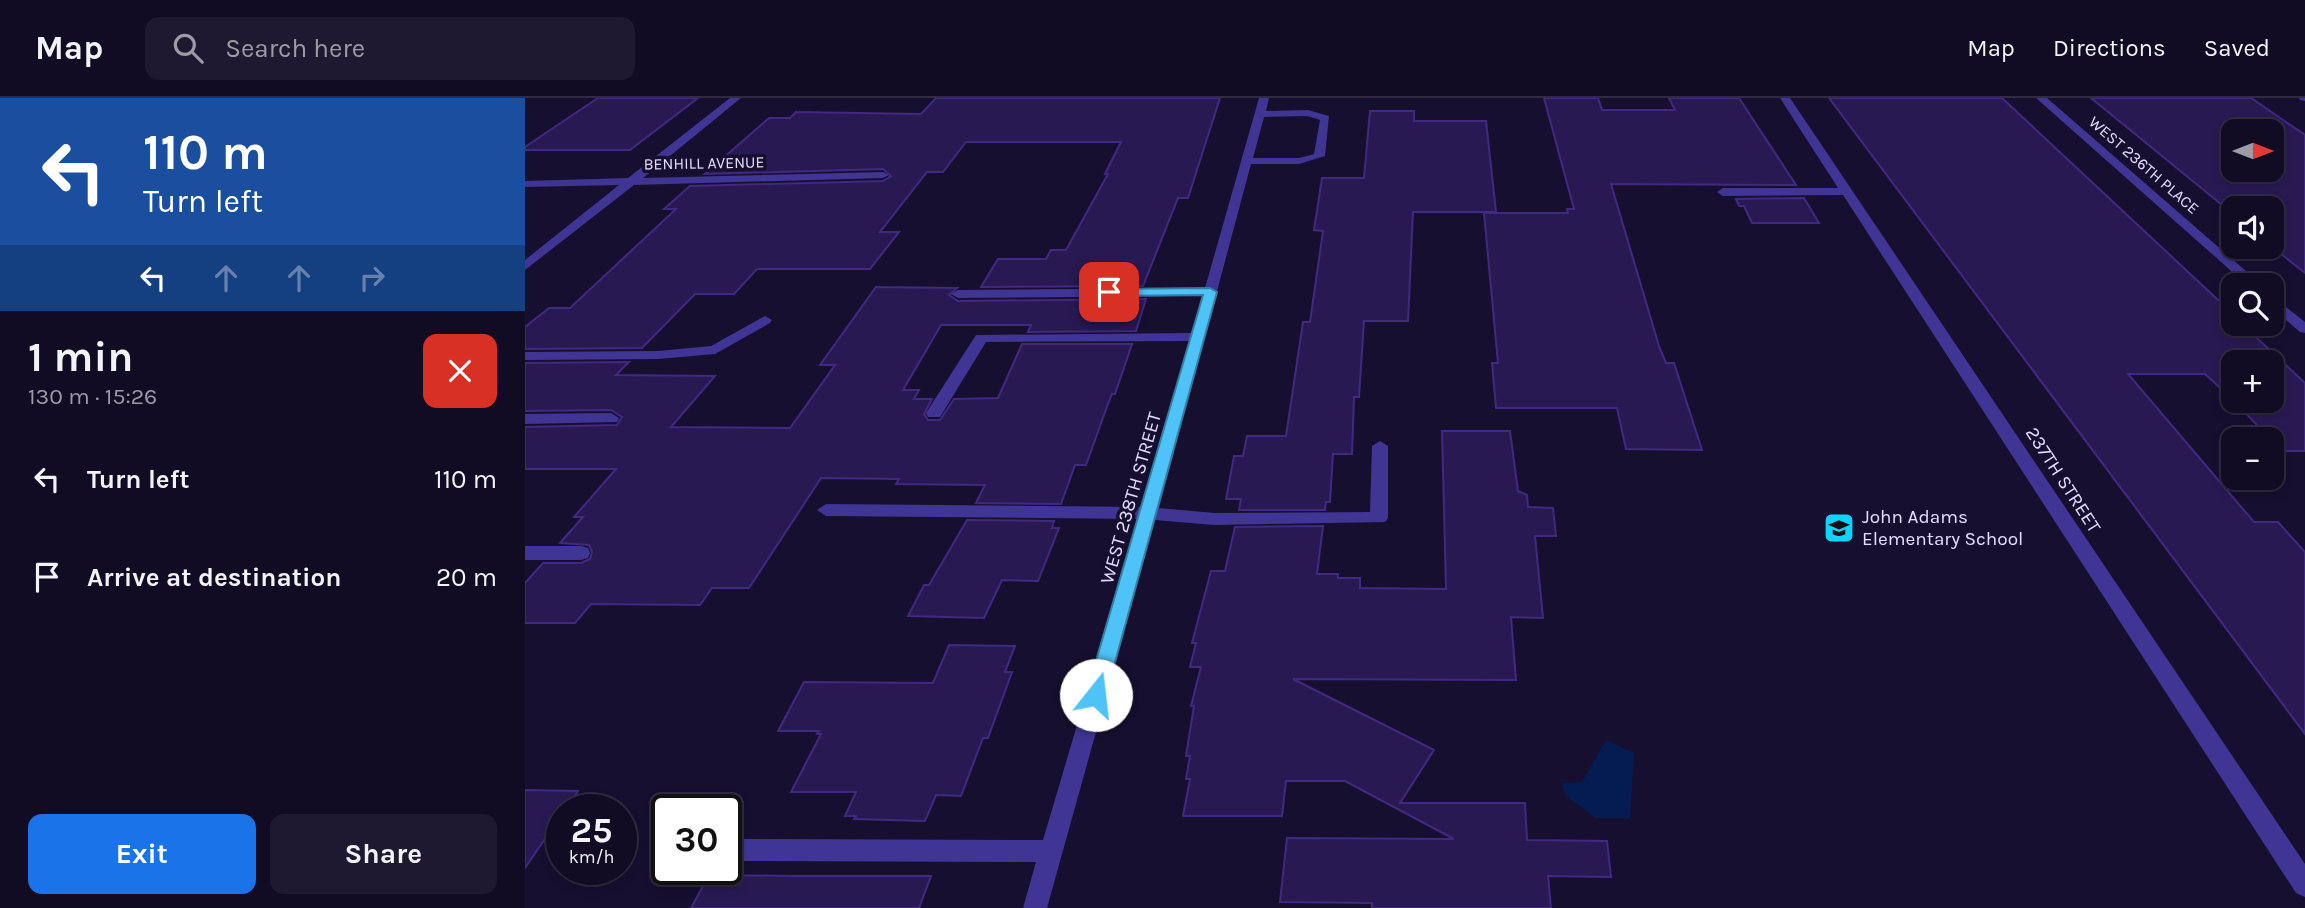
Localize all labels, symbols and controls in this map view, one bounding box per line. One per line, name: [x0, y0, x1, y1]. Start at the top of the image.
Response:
search box: [145, 17, 635, 80]
text: Map: [35, 29, 103, 67]
icon: search: [169, 29, 207, 67]
text: Search here: [225, 33, 365, 64]
text: Map: [1967, 34, 2015, 62]
text: Directions: [2053, 34, 2166, 62]
text: Saved: [2204, 34, 2270, 62]
street label: WEST 236TH PLACE: [2085, 112, 2203, 218]
north arrow: [2221, 119, 2284, 182]
map controls: [2221, 119, 2284, 490]
text: 110 m: [143, 124, 268, 181]
icon: left: [28, 126, 119, 217]
street label: BENHILL AVENUE: [643, 152, 765, 174]
text: Turn left: [143, 183, 263, 220]
button: sound: [2221, 196, 2284, 259]
icon: left: [134, 259, 172, 297]
icon: ahead: [207, 259, 245, 297]
icon: ahead: [280, 259, 318, 297]
icon: right: [353, 259, 391, 297]
pin: [1079, 262, 1139, 322]
icon: arrive: [1090, 273, 1128, 311]
button: search: [2221, 273, 2284, 336]
text: 1 min: [28, 332, 133, 382]
button: close: [423, 334, 497, 408]
button: +: [2221, 350, 2284, 413]
text: 130 m · 15:26: [28, 383, 157, 410]
street label: WEST 238TH STREET: [1096, 409, 1166, 586]
street label: 237TH STREET: [2021, 423, 2106, 537]
button: −: [2221, 427, 2284, 490]
icon: left: [28, 460, 66, 498]
text: Turn left: [87, 464, 189, 495]
text: 110 m: [434, 464, 497, 495]
place label: John Adams Elementary School: [1862, 506, 2023, 550]
school or university icon: John Adams Elementary School: [1822, 511, 1856, 545]
icon: arrive: [28, 558, 66, 596]
text: Arrive at destination: [87, 562, 341, 593]
text: 20 m: [436, 562, 497, 593]
position arrow: [1059, 658, 1133, 732]
speed limit sign: 30: [651, 794, 742, 885]
text: 25: [571, 810, 612, 851]
button: Exit: [28, 814, 256, 894]
button: Share: [270, 814, 497, 894]
text: km/h: [569, 846, 614, 868]

